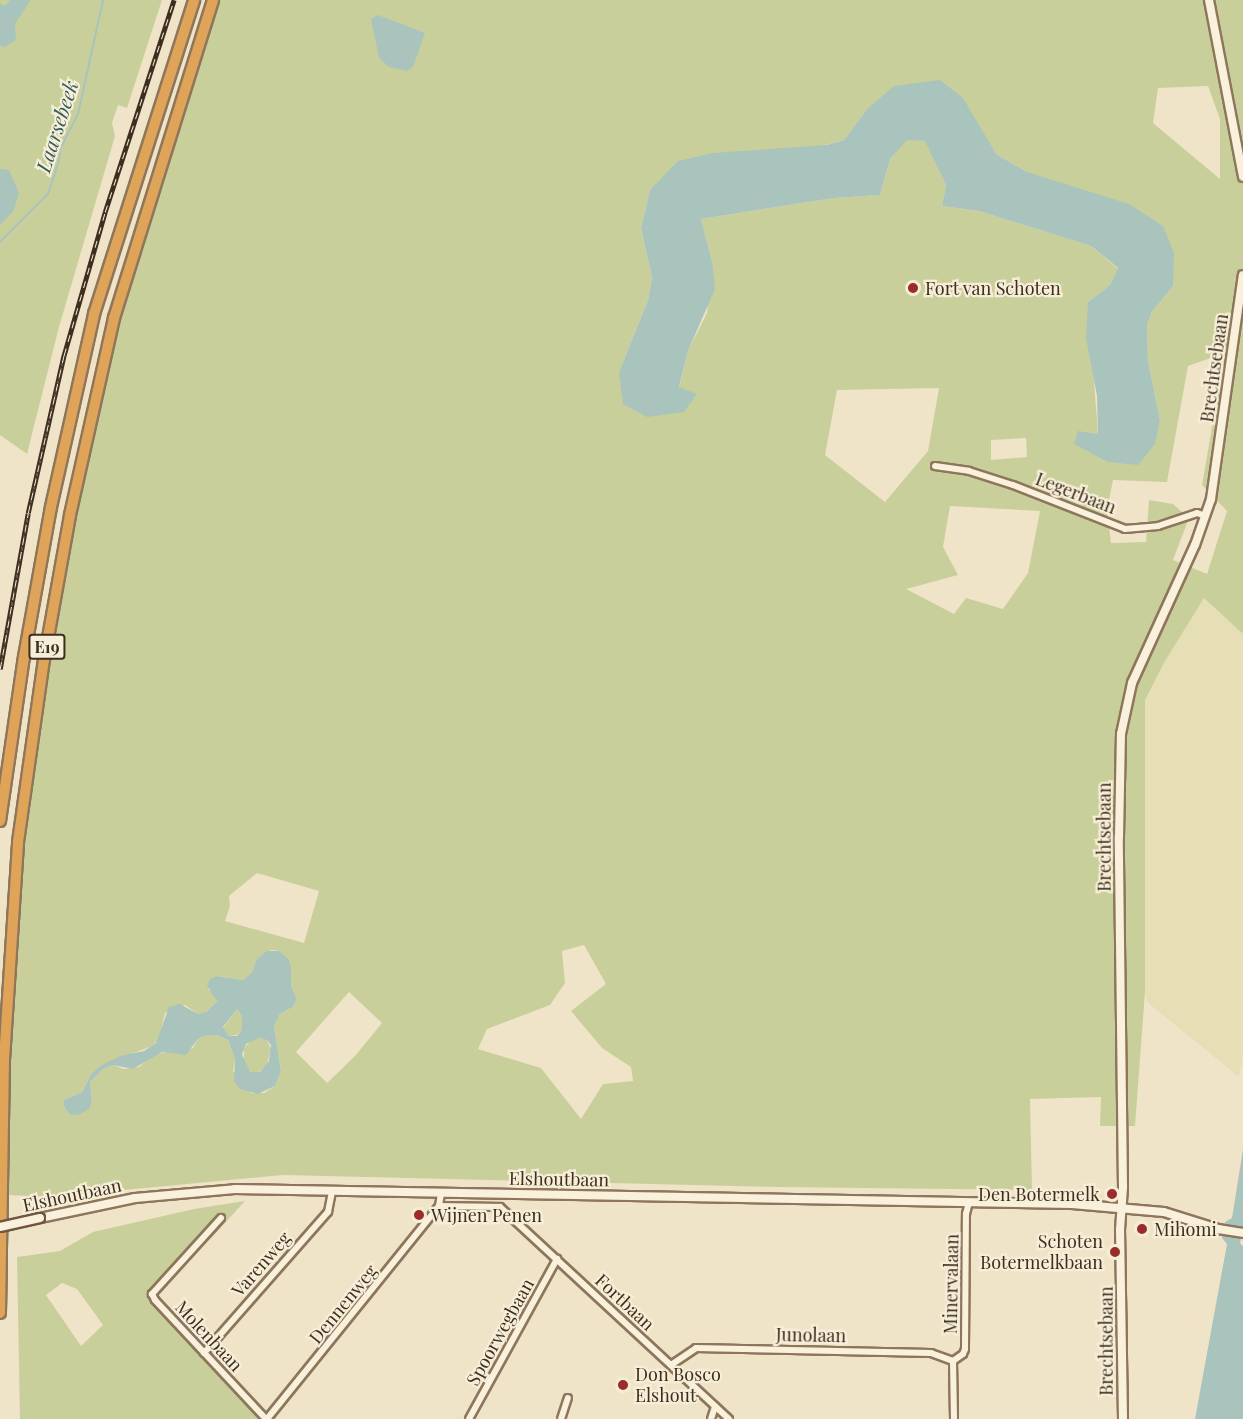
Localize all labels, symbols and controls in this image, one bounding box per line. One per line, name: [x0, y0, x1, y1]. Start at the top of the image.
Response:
water label: Laarsebeek: [30, 77, 82, 175]
place label: Fort van Schoten: [925, 277, 1062, 299]
marker: Fort van Schoten: [906, 281, 920, 295]
street label: Brechtsebaan: [1196, 312, 1232, 424]
street label: Legerbaan: [1033, 468, 1119, 518]
road number: E19: [28, 634, 66, 660]
street label: Brechtsebaan: [1093, 782, 1115, 892]
street label: Elshoutbaan: [509, 1167, 609, 1191]
street label: Elshoutbaan: [21, 1174, 123, 1216]
place label: Den Botermelk: [978, 1183, 1100, 1205]
marker: Den Botermelk: [1105, 1187, 1119, 1201]
place label: Wijnen Penen: [431, 1204, 542, 1226]
marker: Wijnen Penen: [412, 1208, 426, 1222]
place label: Mihomi: [1154, 1218, 1217, 1240]
marker: Mihomi: [1135, 1222, 1149, 1236]
street label: Varenweg: [227, 1227, 295, 1301]
place label: Schoten Botermelkbaan: [980, 1231, 1103, 1274]
street label: Minervalaan: [939, 1234, 963, 1334]
marker: Schoten Botermelkbaan: [1108, 1245, 1122, 1259]
street label: Dennenweg: [305, 1260, 381, 1348]
street label: Fortbaan: [591, 1269, 659, 1335]
street label: Spoorwegbaan: [462, 1275, 538, 1389]
street label: Brechtsebaan: [1095, 1286, 1117, 1396]
street label: Molenbaan: [171, 1296, 247, 1376]
street label: Junolaan: [776, 1324, 846, 1346]
place label: Don Bosco Elshout: [635, 1364, 721, 1406]
marker: Don Bosco Elshout: [616, 1378, 630, 1392]

